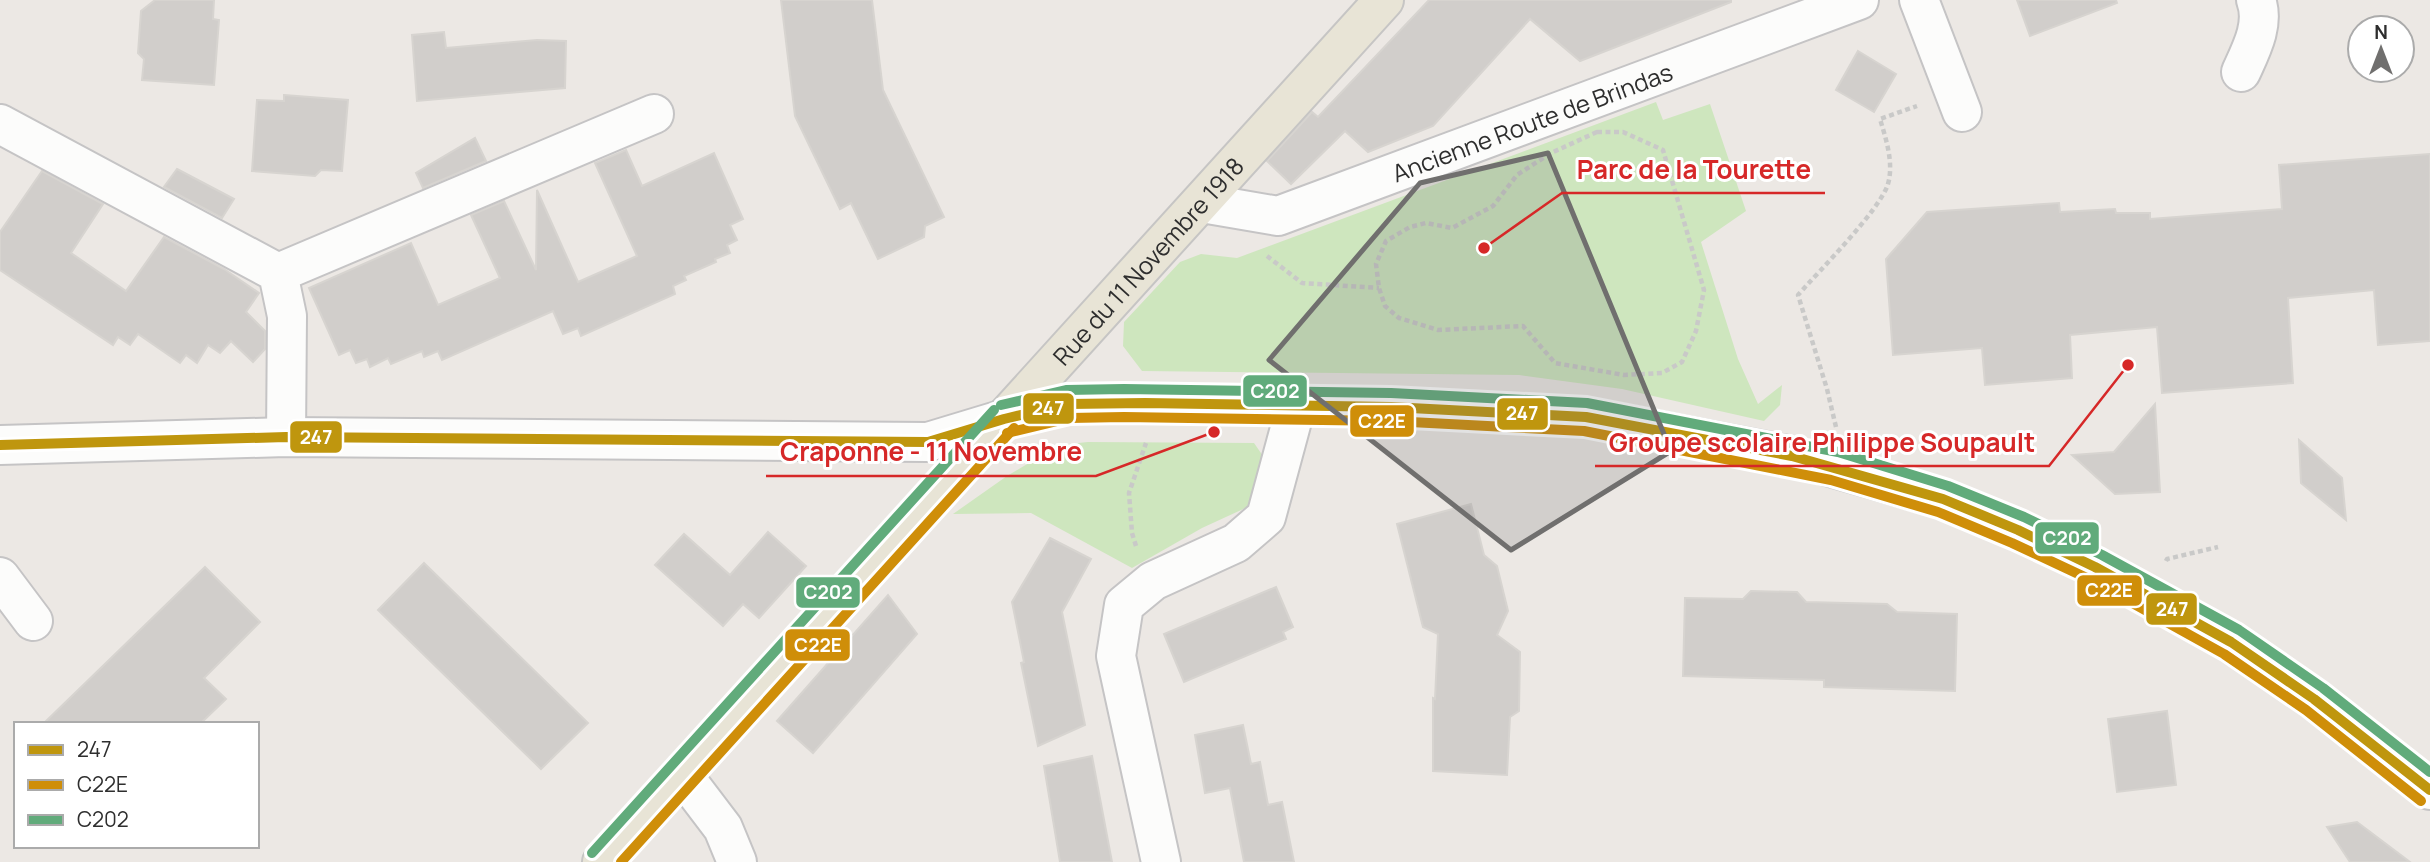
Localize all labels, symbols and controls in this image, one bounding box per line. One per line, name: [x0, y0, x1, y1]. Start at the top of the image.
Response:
north arrow: [2346, 14, 2416, 84]
text: N: [2374, 19, 2388, 45]
street label: Ancienne Route de Brindas: [1387, 54, 1677, 189]
callout: Parc de la Tourette: [1562, 146, 1825, 193]
street label: Rue du 11 Novembre 1918: [1045, 149, 1251, 372]
text: Parc de la Tourette: [1577, 151, 1811, 187]
line badge: C202: [1242, 374, 1308, 408]
text: C202: [1250, 378, 1300, 404]
line badge: 247: [1022, 392, 1075, 425]
text: 247: [1032, 395, 1064, 421]
line badge: 247: [1496, 397, 1549, 431]
text: 247: [1506, 400, 1538, 426]
line badge: C22E: [1349, 404, 1415, 438]
text: C22E: [1358, 408, 1406, 434]
callout: Groupe scolaire Philippe Soupault: [1595, 419, 2049, 466]
line badge: 247: [289, 420, 343, 454]
text: 247: [300, 424, 332, 450]
text: Groupe scolaire Philippe Soupault: [1609, 424, 2035, 460]
callout: Craponne - 11 Novembre: [766, 429, 1096, 476]
text: Craponne - 11 Novembre: [780, 433, 1082, 469]
line badge: C202: [2034, 521, 2100, 555]
text: C202: [2042, 525, 2092, 551]
line badge: C22E: [2076, 574, 2143, 607]
line badge: C202: [795, 576, 861, 609]
text: C22E: [2085, 577, 2133, 603]
text: C202: [803, 579, 853, 605]
line badge: 247: [2145, 592, 2198, 626]
text: 247: [2156, 596, 2188, 622]
line badge: C22E: [784, 628, 851, 662]
text: C22E: [794, 632, 842, 658]
legend: [14, 722, 259, 848]
text: 247: [77, 735, 111, 763]
text: C22E: [77, 770, 128, 798]
text: C202: [77, 805, 129, 833]

